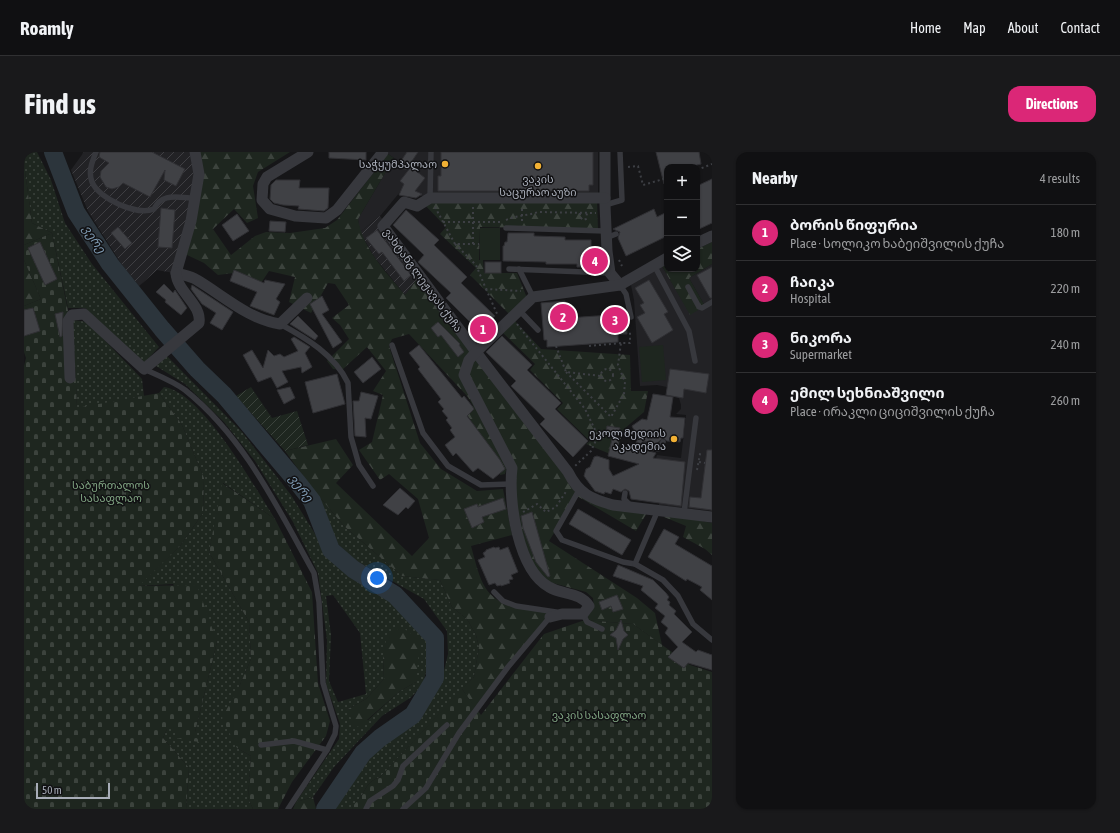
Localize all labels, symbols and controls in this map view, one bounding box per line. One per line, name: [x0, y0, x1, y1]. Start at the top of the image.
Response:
text: Roamly: [20, 17, 74, 39]
text: Home: [910, 20, 941, 36]
text: Map: [963, 20, 986, 36]
text: About: [1008, 20, 1039, 36]
text: Contact: [1061, 20, 1100, 36]
button: Directions: [1008, 86, 1096, 122]
text: Find us: [24, 88, 96, 120]
place label: საჭყუმპალაო: [359, 158, 437, 171]
marker: საჭყუმპალაო: [440, 159, 450, 169]
marker: ვაკის საცურაო აუზი: [533, 161, 543, 171]
map controls: [664, 164, 700, 272]
button: +: [664, 164, 700, 200]
text: Nearby: [752, 168, 798, 188]
text: 4 results: [1040, 171, 1080, 186]
place label: ვაკის საცურაო აუზი: [499, 173, 577, 199]
button: −: [664, 200, 700, 236]
text: ბორის წიფურია: [790, 216, 918, 233]
water label: ვერე: [80, 222, 109, 256]
text: 1: [762, 225, 768, 240]
text: 180 m: [1051, 225, 1080, 240]
street label: ვახტანგ ლეჟავას ქუჩა: [381, 226, 465, 335]
button: layers: [664, 236, 700, 272]
text: Place · სოლიკო ხაბეიშვილის ქუჩა: [790, 236, 1004, 251]
pin: 4: [582, 246, 608, 276]
text: ჩაიკა: [790, 273, 835, 290]
text: 2: [762, 281, 768, 296]
text: 220 m: [1051, 281, 1080, 296]
text: Hospital: [790, 291, 831, 306]
pin: 2: [550, 302, 576, 332]
pin: 3: [602, 305, 628, 335]
pin: 1: [470, 314, 496, 344]
text: ნიკორა: [790, 329, 852, 346]
text: 3: [762, 337, 768, 352]
text: 240 m: [1051, 337, 1080, 352]
text: Supermarket: [790, 347, 852, 362]
text: ემილ სეხნიაშვილი: [790, 384, 945, 401]
text: 4: [762, 393, 768, 408]
text: 260 m: [1051, 393, 1080, 408]
text: Place · ირაკლი ციციშვილის ქუჩა: [790, 404, 995, 419]
place label: ეკოლ მედიის აკადემია: [589, 427, 666, 453]
marker: ეკოლ მედიის აკადემია: [669, 434, 679, 444]
water label: ვერე: [286, 472, 316, 505]
park label: საბურთალოს სასაფლაო: [72, 479, 150, 505]
your location: [367, 568, 387, 588]
park label: ვაკის სასაფლაო: [552, 709, 646, 722]
scale bar: [36, 781, 110, 800]
text: 50 m: [42, 784, 62, 796]

